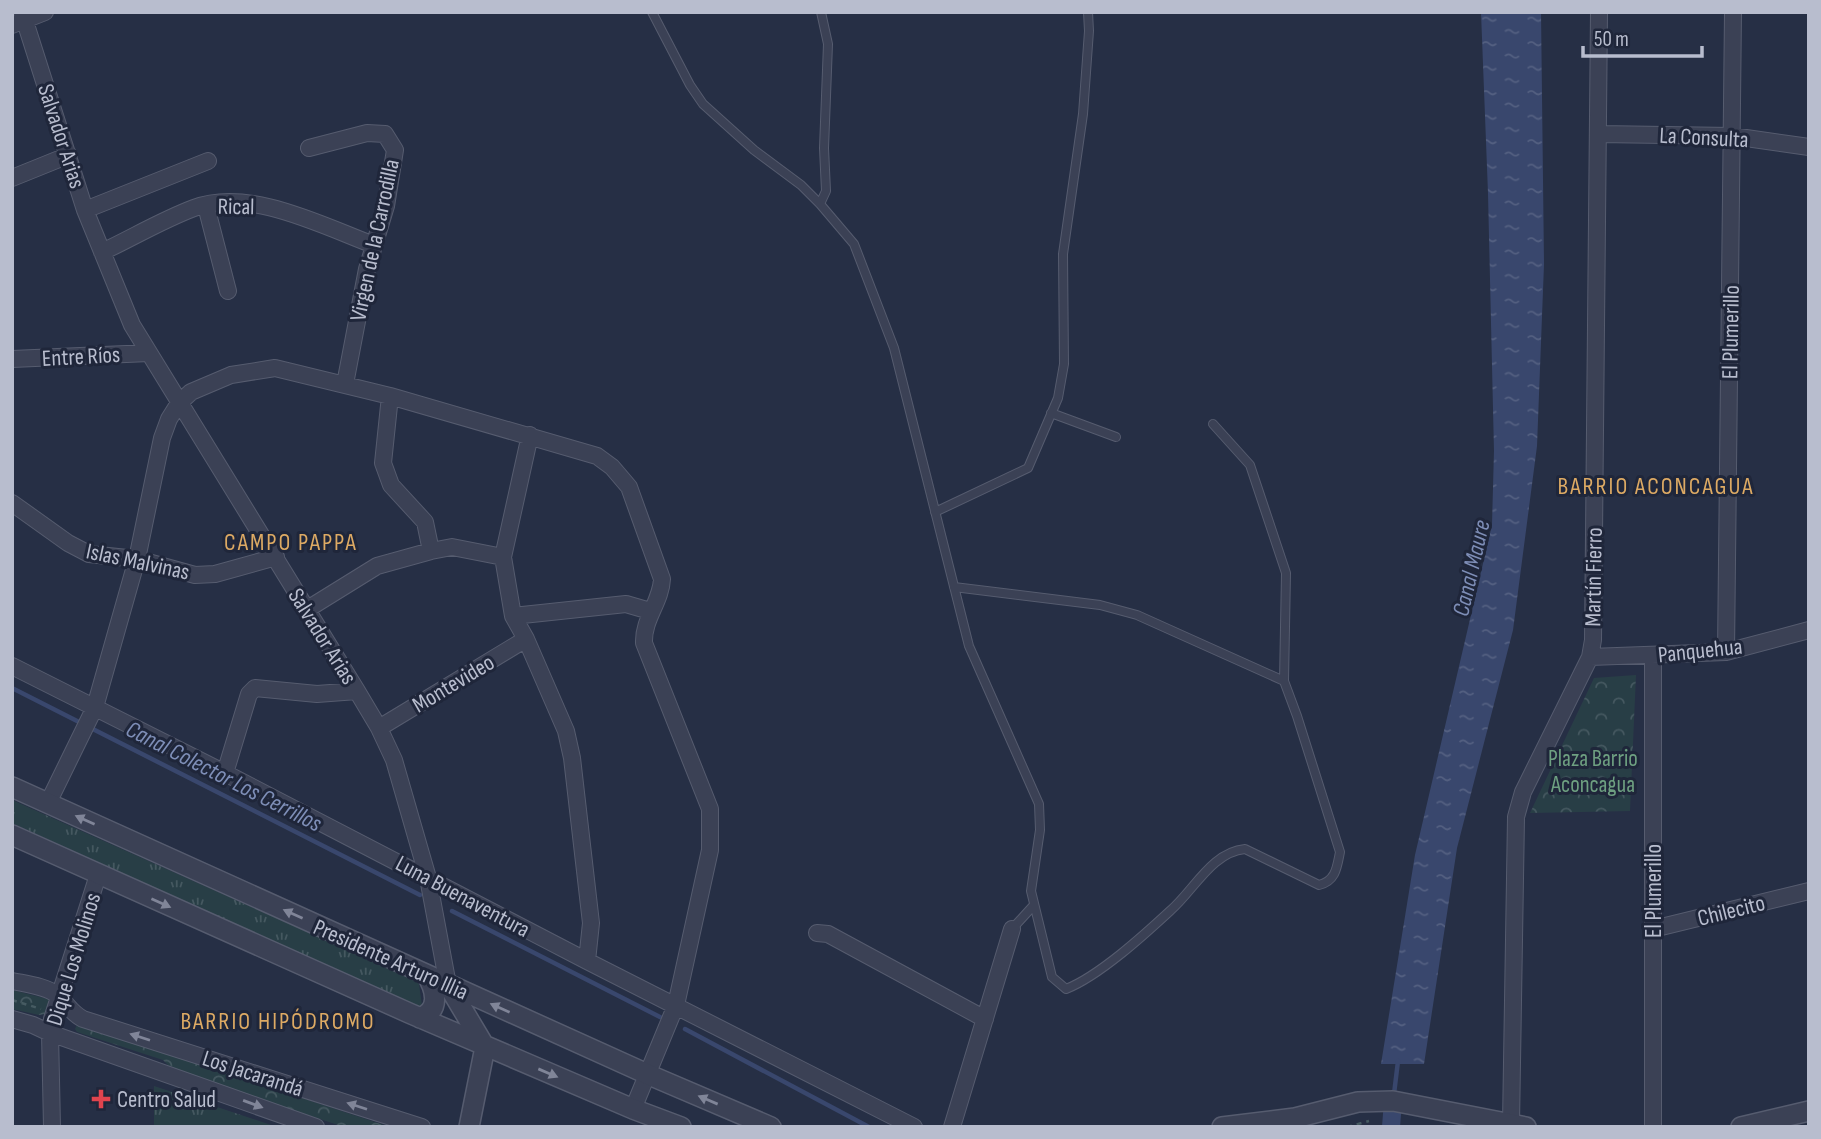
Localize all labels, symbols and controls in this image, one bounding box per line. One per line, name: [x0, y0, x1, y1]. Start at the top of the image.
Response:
scale bar: [1583, 14, 1702, 58]
text: 50 m: [1594, 27, 1629, 52]
street label: Salvador Arias: [31, 81, 91, 192]
street label: La Consulta: [1659, 122, 1749, 154]
street label: Virgen de la Carrodilla: [344, 157, 406, 324]
street label: Rical: [217, 193, 255, 221]
street label: El Plumerillo: [1716, 285, 1746, 379]
street label: Entre Ríos: [41, 341, 121, 373]
district label: BARRIO ACONCAGUA: [1558, 472, 1754, 501]
water label: Canal Maure: [1446, 517, 1497, 619]
street label: Martín Fierro: [1579, 527, 1609, 627]
district label: CAMPO PAPPA: [224, 528, 358, 557]
street label: Islas Malvinas: [84, 537, 192, 587]
street label: Salvador Arias: [282, 583, 363, 690]
street label: Panquehua: [1656, 633, 1744, 669]
street label: Montevideo: [407, 648, 500, 719]
water label: Canal Colector Los Cerrillos: [121, 715, 327, 839]
park label: Plaza Barrio Aconcagua: [1548, 745, 1638, 799]
one-way arrow: [75, 814, 96, 825]
street label: El Plumerillo: [1640, 844, 1668, 938]
street label: Luna Buenaventura: [391, 850, 534, 944]
street label: Chilecito: [1695, 889, 1768, 933]
street label: Dique Los Molinos: [40, 890, 107, 1029]
one-way arrow: [151, 897, 171, 909]
one-way arrow: [283, 908, 303, 920]
street label: Presidente Arturo Illia: [309, 913, 472, 1007]
one-way arrow: [490, 1002, 510, 1014]
district label: BARRIO HIPÓDROMO: [180, 1007, 376, 1036]
one-way arrow: [130, 1031, 151, 1041]
street label: Los Jacarandá: [199, 1045, 307, 1103]
one-way arrow: [538, 1068, 559, 1079]
place label: Centro Salud: [117, 1086, 216, 1114]
marker: Centro Salud: [91, 1089, 111, 1109]
one-way arrow: [698, 1094, 718, 1106]
one-way arrow: [243, 1099, 264, 1110]
one-way arrow: [346, 1100, 367, 1111]

